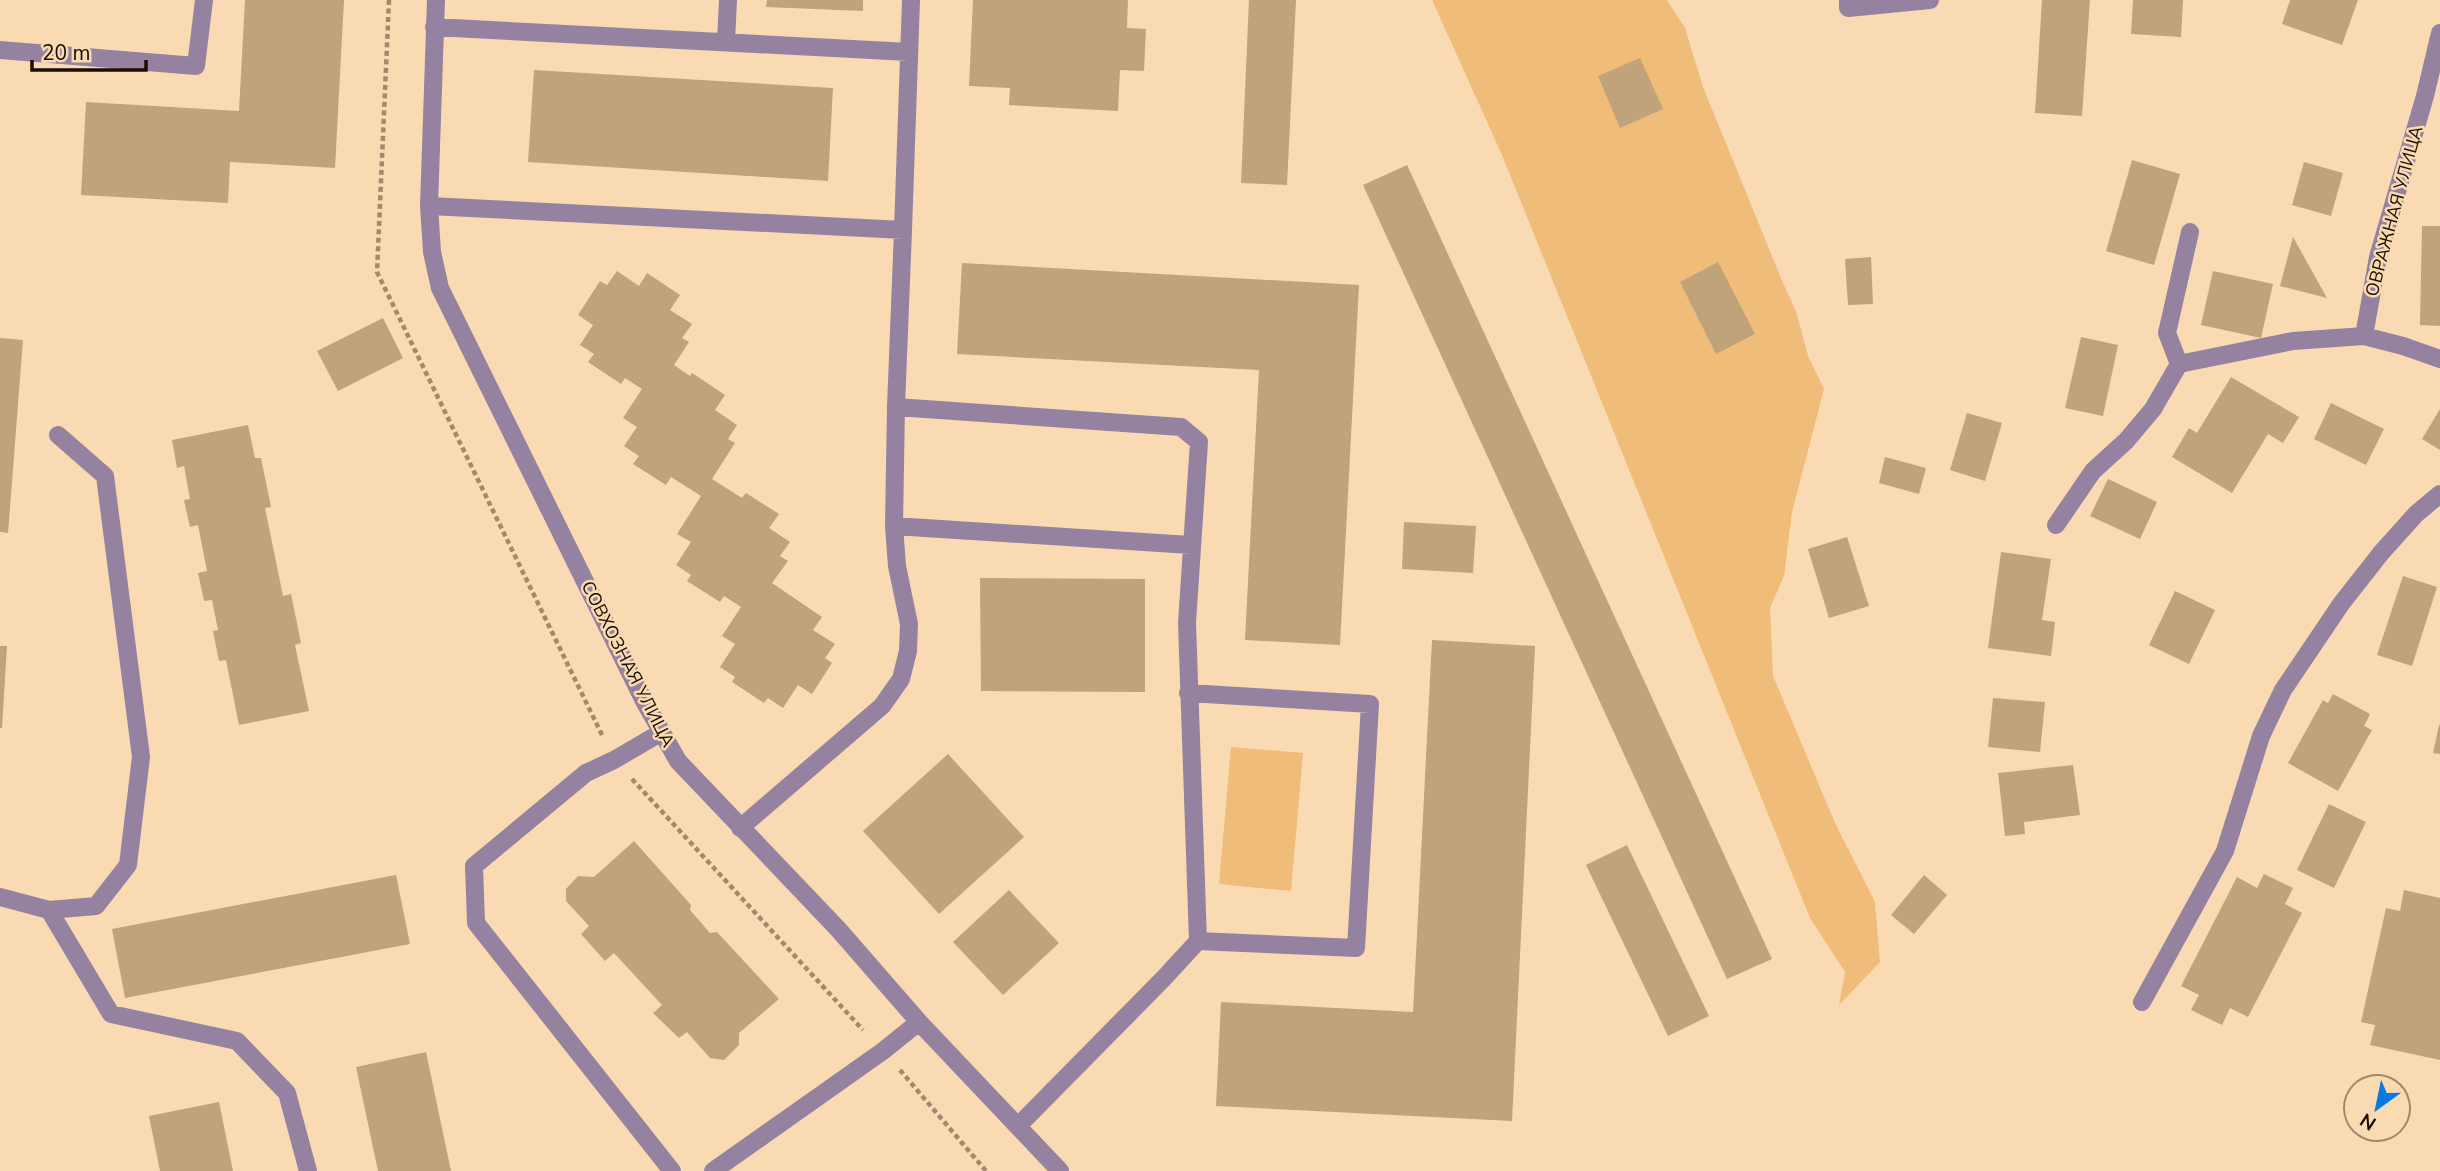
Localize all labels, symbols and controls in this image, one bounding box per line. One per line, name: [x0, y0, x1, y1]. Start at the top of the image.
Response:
scale bar: [32, 28, 145, 72]
text: 20 m: [42, 39, 91, 67]
street label: ОВРАЖНАЯ УЛИЦА: [2360, 123, 2428, 299]
street label: СОВХОЗНАЯ УЛИЦА: [576, 577, 680, 751]
north arrow: [2342, 1073, 2412, 1143]
text: N: [2355, 1107, 2381, 1136]

